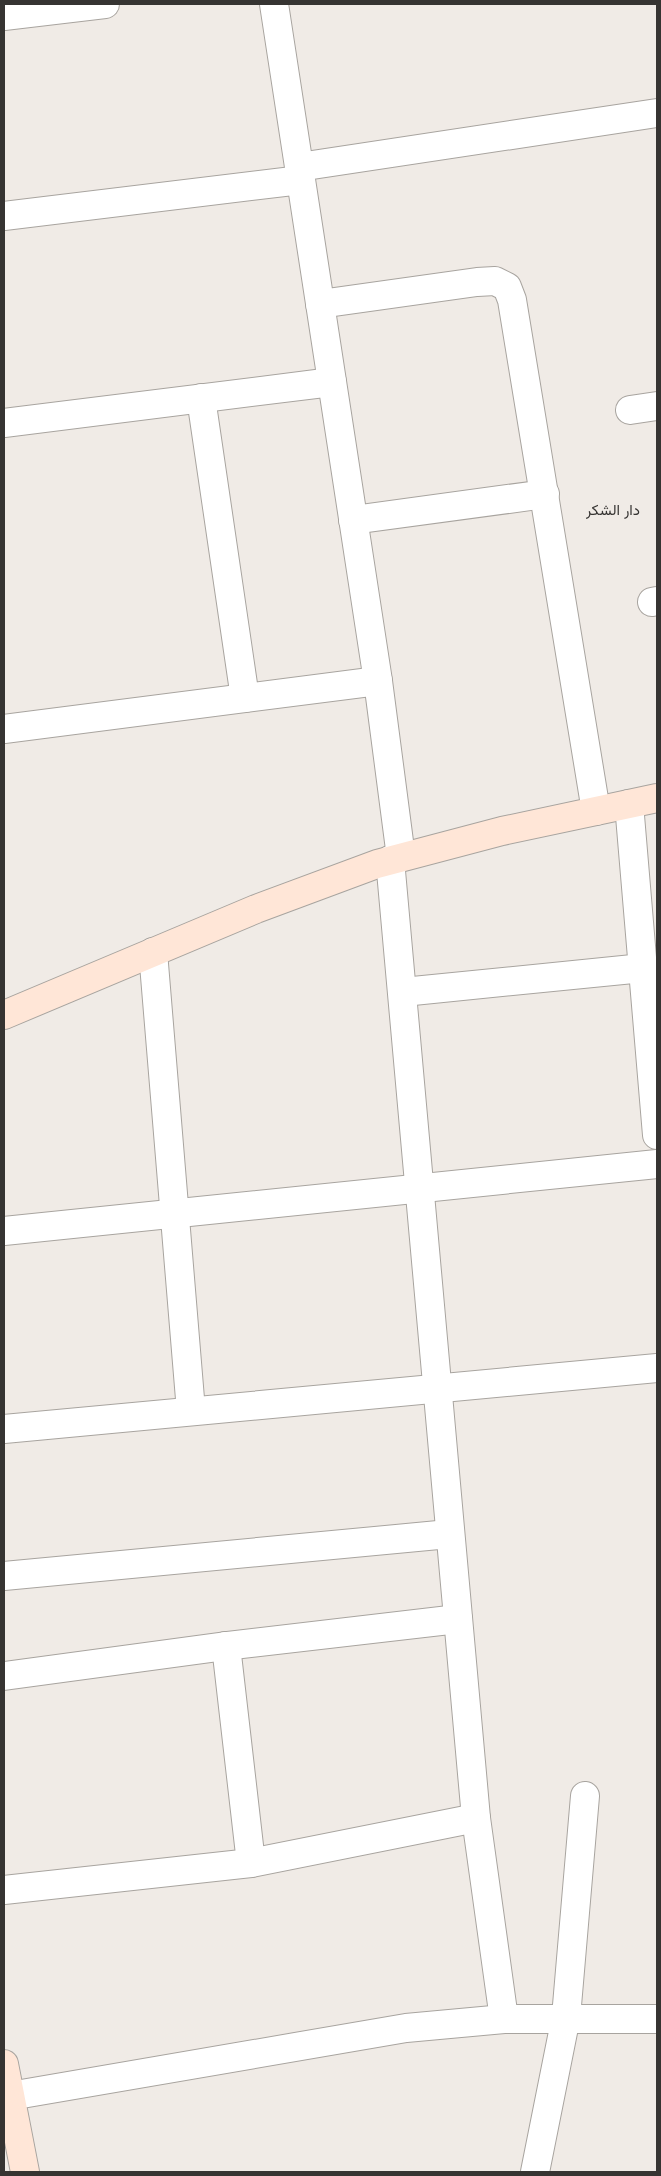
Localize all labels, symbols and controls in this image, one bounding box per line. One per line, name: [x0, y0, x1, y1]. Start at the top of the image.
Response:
district label: دار الشکر: [585, 501, 640, 519]

